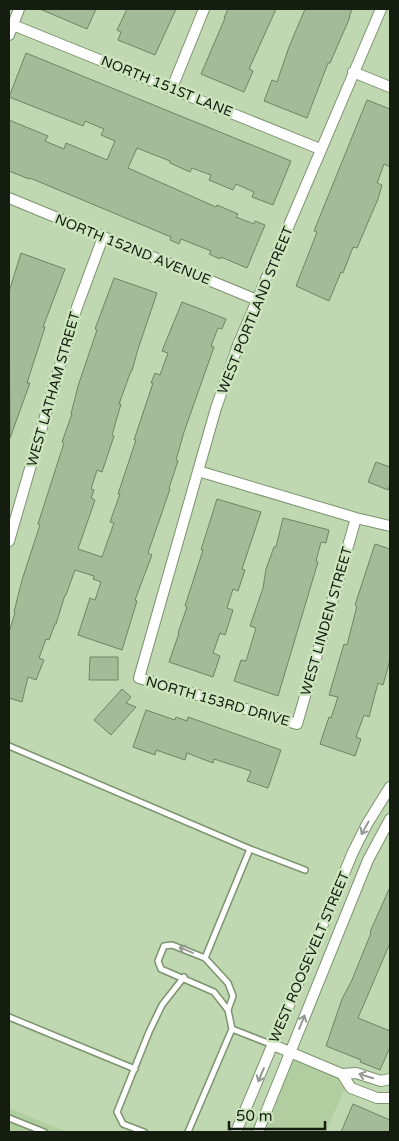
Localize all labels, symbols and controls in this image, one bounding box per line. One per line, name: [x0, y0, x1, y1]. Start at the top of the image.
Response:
street label: NORTH 151ST LANE: [99, 52, 235, 121]
street label: NORTH 152ND AVENUE: [53, 210, 213, 289]
street label: WEST PORTLAND STREET: [214, 223, 297, 396]
street label: WEST LATHAM STREET: [23, 309, 84, 469]
street label: WEST LINDEN STREET: [297, 544, 356, 697]
street label: NORTH 153RD DRIVE: [144, 673, 292, 730]
one-way arrow: [360, 821, 370, 836]
street label: WEST ROOSEVELT STREET: [266, 869, 354, 1045]
one-way arrow: [178, 945, 193, 954]
one-way arrow: [298, 1015, 307, 1030]
one-way arrow: [255, 1067, 265, 1082]
one-way arrow: [358, 1071, 374, 1081]
scale bar: [229, 1098, 325, 1130]
text: 50 m: [236, 1107, 273, 1125]

